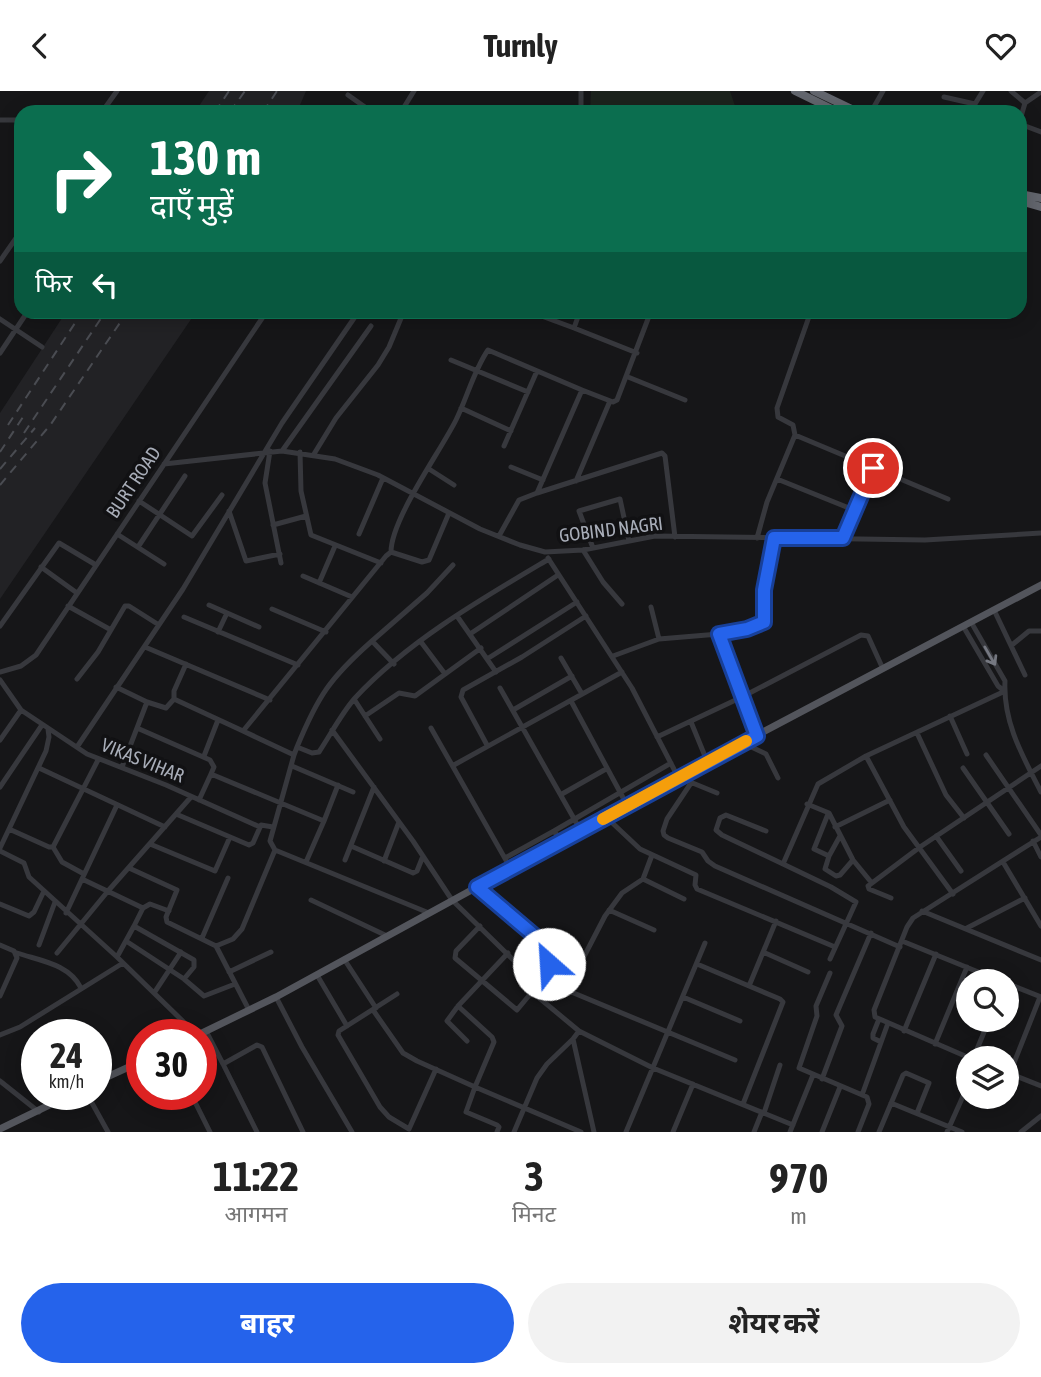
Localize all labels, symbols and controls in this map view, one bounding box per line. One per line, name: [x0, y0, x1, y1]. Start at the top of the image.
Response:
icon: back: [21, 27, 59, 65]
text: Turnly: [483, 27, 558, 64]
icon: heart: [982, 27, 1020, 65]
text: 130 m: [150, 129, 261, 185]
icon: right: [35, 133, 126, 224]
text: दाएँ मुड़ें: [150, 187, 234, 224]
icon: left: [86, 266, 124, 304]
text: फिर: [35, 268, 72, 298]
pin: [843, 438, 903, 498]
street label: BURT ROAD: [101, 442, 165, 522]
icon: arrive: [854, 449, 892, 487]
street label: GOBIND NAGRI: [558, 512, 664, 546]
one-way arrow: [983, 645, 997, 665]
street label: VIKAS VIHAR: [98, 733, 188, 787]
position arrow: [512, 927, 586, 1001]
map controls: [956, 969, 1019, 1109]
button: search: [956, 969, 1019, 1032]
speed limit sign: 30: [126, 1019, 217, 1110]
text: 24: [50, 1035, 83, 1075]
button: layers: [956, 1046, 1019, 1109]
text: km/h: [49, 1071, 84, 1092]
text: 11:22: [213, 1152, 299, 1200]
text: 3: [524, 1152, 544, 1200]
text: 970: [769, 1154, 828, 1202]
text: आगमन: [225, 1201, 288, 1227]
text: मिनट: [512, 1201, 556, 1227]
text: m: [790, 1203, 807, 1229]
button: बाहर: [21, 1283, 514, 1363]
button: शेयर करें: [528, 1283, 1020, 1363]

